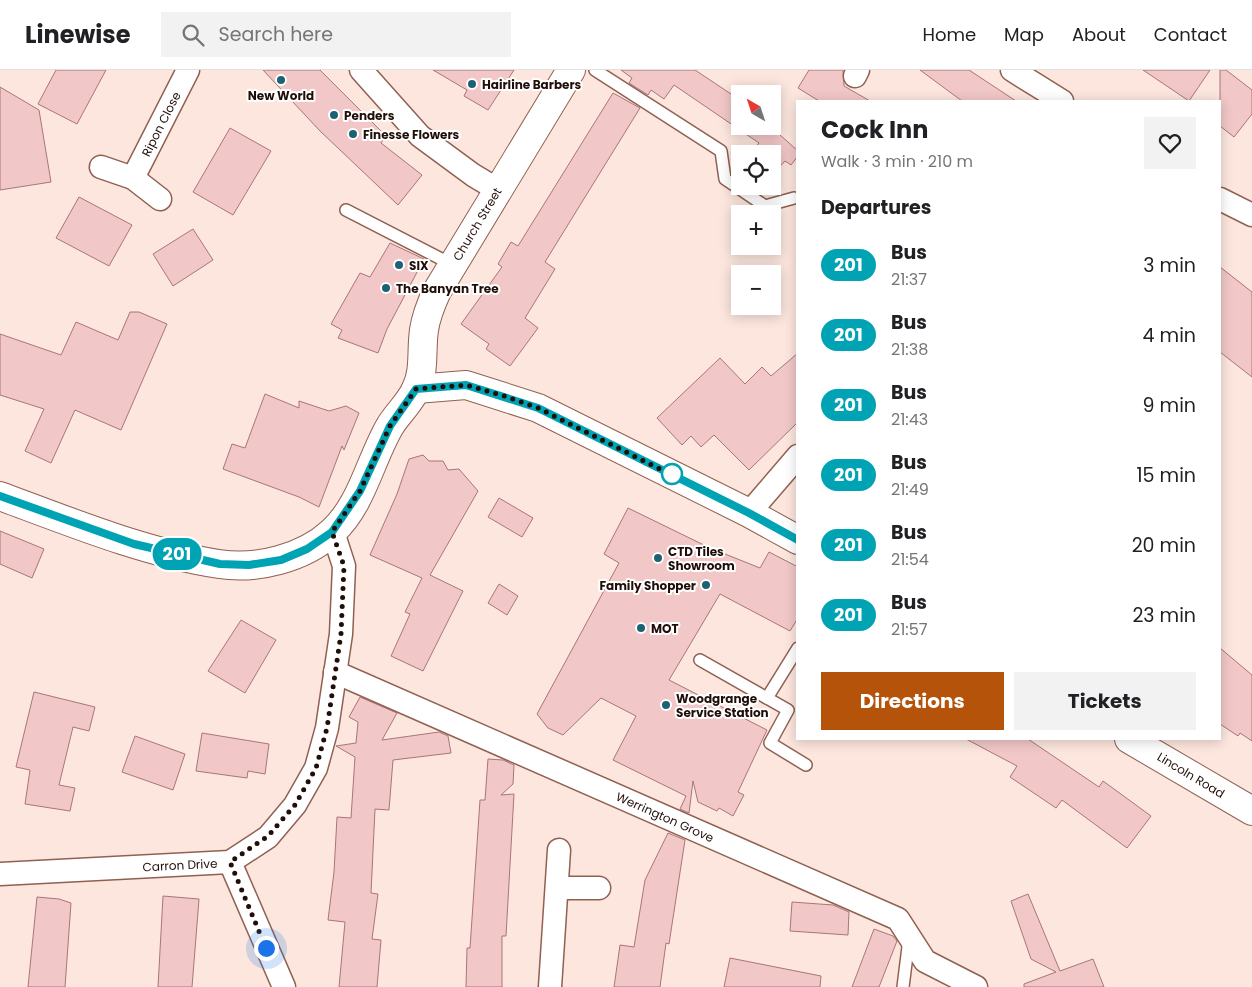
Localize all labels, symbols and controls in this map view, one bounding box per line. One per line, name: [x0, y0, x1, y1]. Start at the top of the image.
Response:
search box: [161, 12, 511, 57]
text: Linewise: [25, 18, 131, 51]
icon: search: [179, 21, 207, 49]
text: Search here: [219, 21, 333, 48]
text: Home: [922, 22, 976, 47]
text: Map: [1004, 22, 1044, 47]
text: About: [1072, 22, 1126, 47]
text: Contact: [1154, 22, 1227, 47]
marker: New World: [275, 74, 287, 86]
place label: Hairline Barbers: [482, 76, 582, 93]
marker: Hairline Barbers: [466, 78, 478, 90]
north arrow: [731, 85, 781, 135]
map controls: [731, 85, 781, 315]
place label: New World: [248, 87, 314, 104]
street label: Ripon Close: [137, 89, 185, 159]
place label: Penders: [344, 107, 395, 124]
marker: Penders: [328, 109, 340, 121]
text: Cock Inn: [821, 113, 928, 146]
button: heart: [1144, 117, 1196, 169]
place label: Finesse Flowers: [363, 126, 460, 143]
marker: Finesse Flowers: [347, 128, 359, 140]
button: locate: [731, 145, 781, 195]
text: Walk · 3 min · 210 m: [821, 150, 973, 173]
street label: Church Street: [448, 184, 506, 264]
text: Departures: [821, 194, 931, 221]
button: +: [731, 205, 781, 255]
text: Bus: [891, 239, 927, 266]
text: 201: [834, 252, 863, 277]
text: 3 min: [1143, 252, 1196, 279]
place label: SIX: [409, 257, 429, 274]
marker: SIX: [393, 259, 405, 271]
button: −: [731, 265, 781, 315]
text: 21:37: [891, 268, 927, 291]
place label: The Banyan Tree: [396, 280, 499, 297]
marker: The Banyan Tree: [380, 282, 392, 294]
text: Bus: [891, 309, 927, 336]
text: 201: [834, 322, 863, 347]
text: 4 min: [1143, 322, 1196, 349]
text: 21:38: [891, 338, 928, 361]
text: Bus: [891, 379, 927, 406]
text: 201: [834, 392, 863, 417]
text: 9 min: [1143, 392, 1196, 419]
text: 21:43: [891, 408, 928, 431]
text: Bus: [891, 449, 927, 476]
text: 201: [834, 462, 863, 487]
text: 15 min: [1137, 462, 1196, 489]
unlabelled marker: [661, 463, 683, 485]
text: 21:49: [891, 478, 929, 501]
text: Bus: [891, 519, 927, 546]
text: 201: [834, 532, 863, 557]
text: 20 min: [1132, 532, 1196, 559]
line badge: 201: [148, 538, 206, 570]
text: 201: [163, 541, 191, 566]
place label: CTD Tiles Showroom: [668, 543, 735, 574]
text: 21:54: [891, 548, 929, 571]
marker: CTD Tiles Showroom: [652, 552, 664, 564]
place label: Family Shopper: [599, 577, 696, 594]
marker: Family Shopper: [700, 579, 712, 591]
text: Bus: [891, 589, 927, 616]
text: 201: [834, 602, 863, 627]
text: 23 min: [1132, 602, 1196, 629]
text: 21:57: [891, 618, 928, 641]
place label: MOT: [651, 620, 679, 637]
marker: MOT: [635, 622, 647, 634]
button: Directions: [821, 672, 1004, 730]
button: Tickets: [1014, 672, 1196, 730]
place label: Woodgrange Service Station: [676, 690, 769, 721]
marker: Woodgrange Service Station: [660, 699, 672, 711]
street label: Lincoln Road: [1154, 748, 1228, 802]
street label: Werrington Grove: [613, 788, 717, 846]
street label: Carron Drive: [142, 855, 218, 875]
your location: [254, 936, 279, 961]

